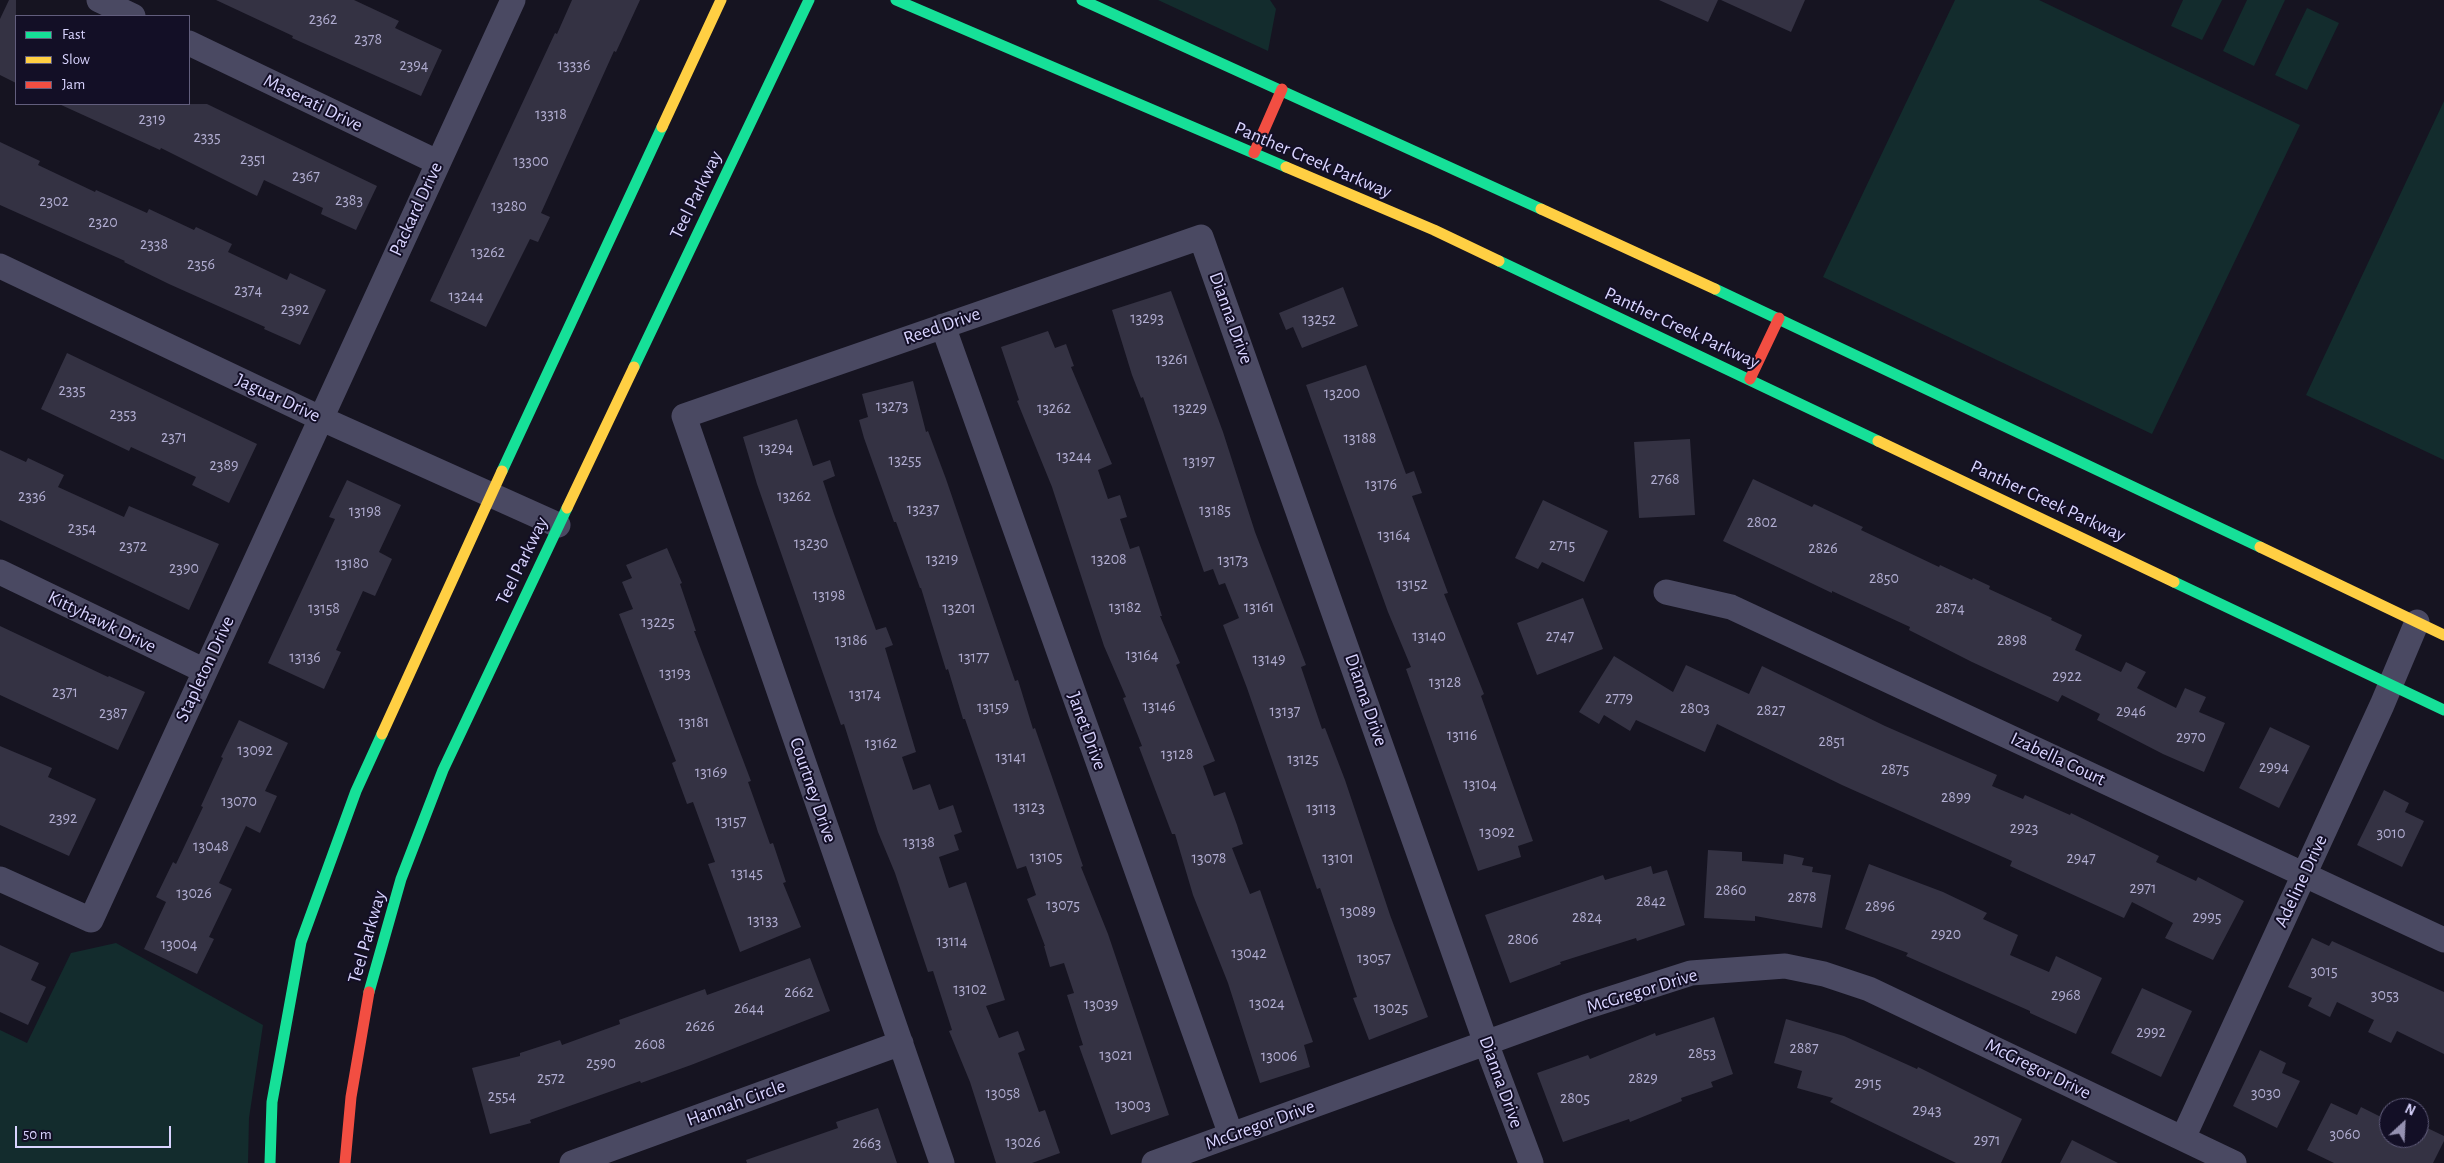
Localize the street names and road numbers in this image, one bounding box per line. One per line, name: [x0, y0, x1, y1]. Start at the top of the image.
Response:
street label: Maserati Drive: [260, 69, 366, 137]
street label: Panther Creek Parkway: [1231, 117, 1395, 203]
street label: Teel Parkway: [665, 147, 727, 243]
street label: Packard Drive: [384, 158, 448, 260]
street label: Dianna Drive: [1204, 269, 1258, 367]
street label: Panther Creek Parkway: [1601, 282, 1763, 374]
street label: Reed Drive: [901, 302, 983, 350]
street label: Jaguar Drive: [232, 369, 324, 427]
street label: Panther Creek Parkway: [1967, 455, 2129, 547]
street label: Teel Parkway: [491, 513, 553, 609]
street label: Kittyhawk Drive: [44, 586, 160, 658]
street label: Stapleton Drive: [171, 612, 239, 726]
street label: Dianna Drive: [1340, 651, 1392, 749]
street label: Janet Drive: [1062, 689, 1112, 773]
street label: Izabella Court: [2007, 727, 2109, 791]
street label: Courtney Drive: [784, 734, 842, 846]
street label: Adeline Drive: [2270, 831, 2332, 931]
street label: Teel Parkway: [343, 888, 391, 986]
street label: McGregor Drive: [1584, 963, 1700, 1019]
street label: Dianna Drive: [1474, 1033, 1528, 1131]
street label: McGregor Drive: [1981, 1034, 2095, 1104]
street label: Hannah Circle: [683, 1075, 789, 1131]
street label: McGregor Drive: [1202, 1095, 1318, 1155]

